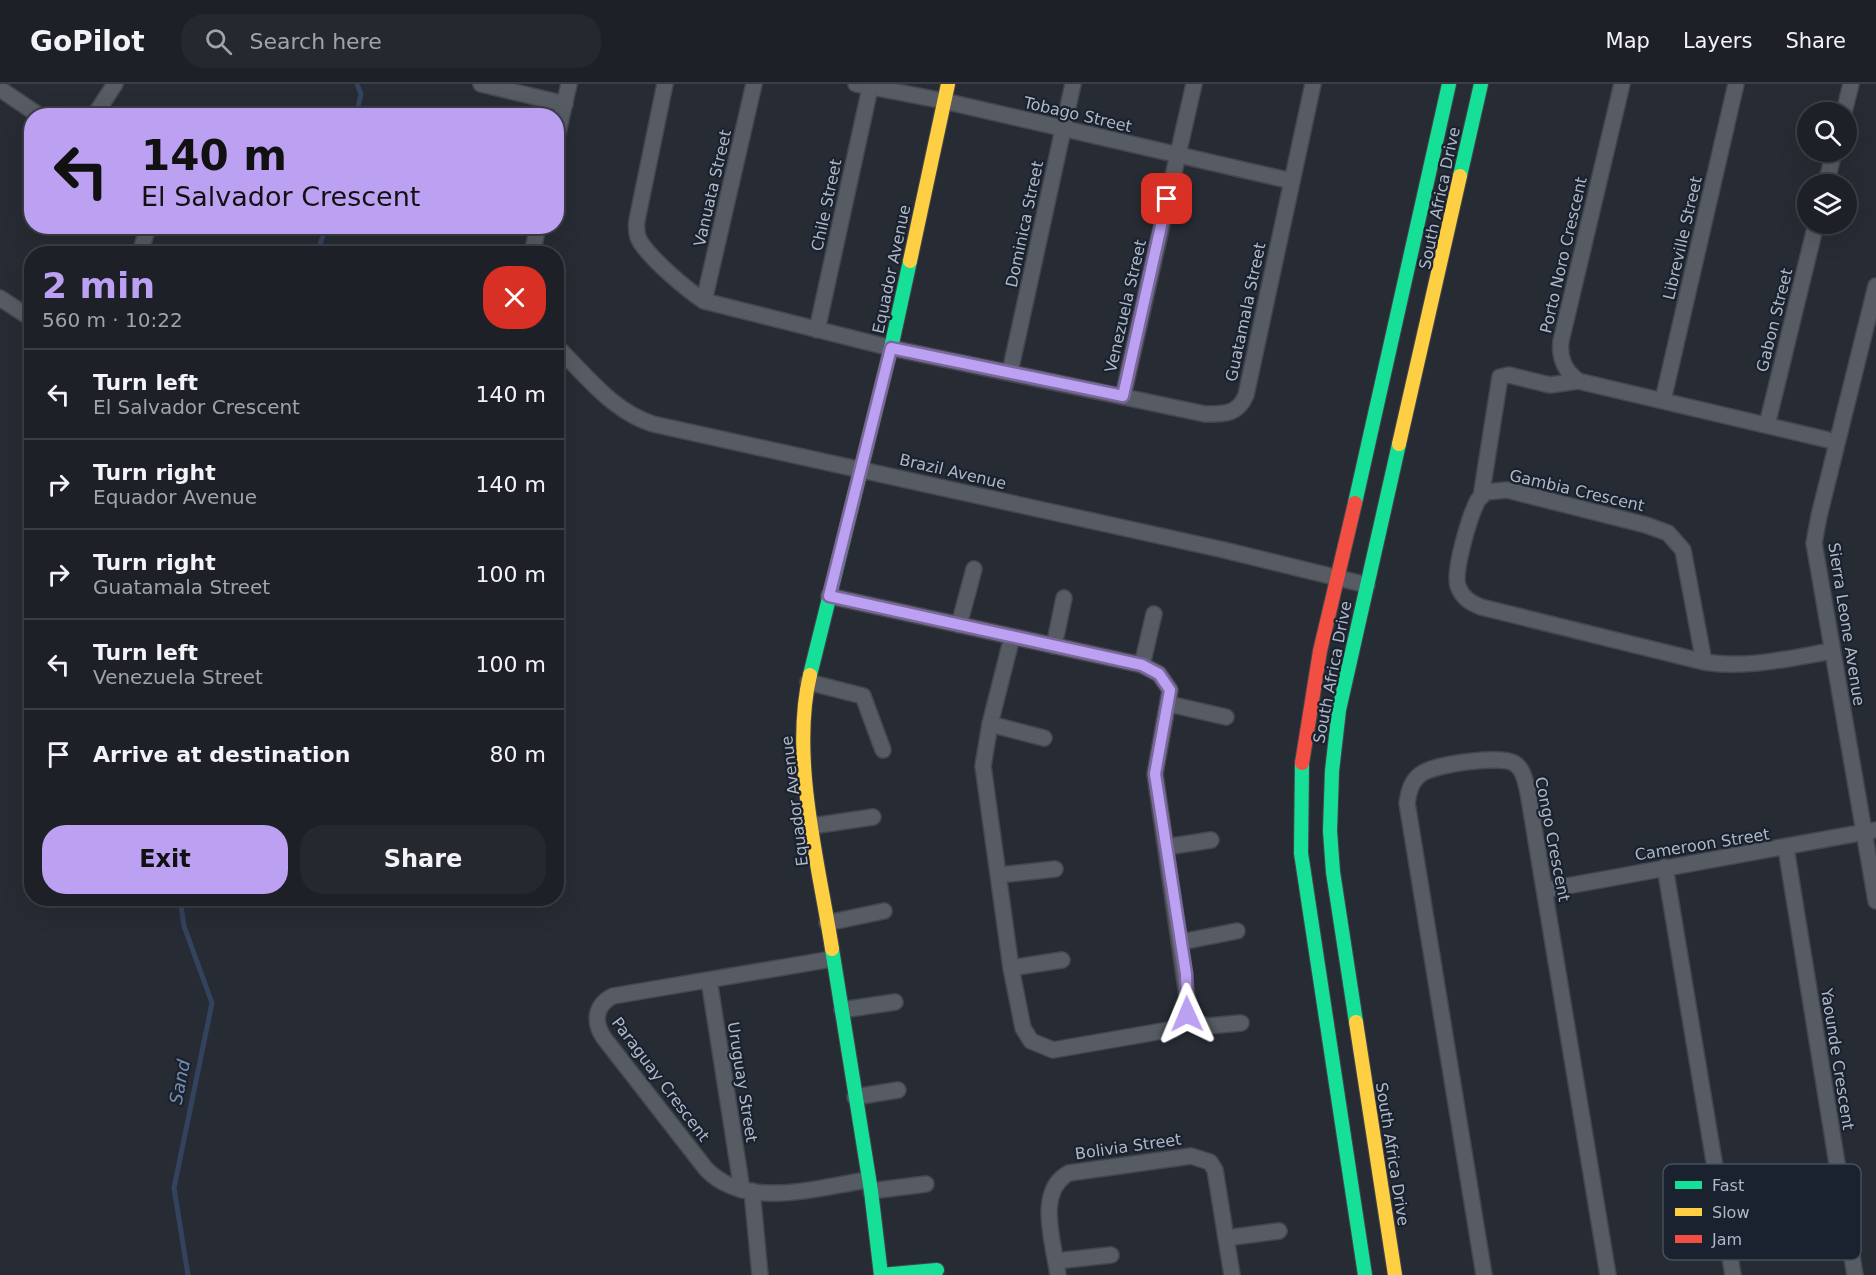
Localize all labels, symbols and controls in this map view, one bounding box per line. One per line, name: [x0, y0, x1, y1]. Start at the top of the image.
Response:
search box: [181, 14, 601, 68]
text: GoPilot: [30, 25, 145, 58]
icon: search: [202, 25, 235, 58]
text: Search here: [250, 29, 382, 54]
text: Map: [1606, 29, 1650, 53]
text: Layers: [1683, 29, 1752, 53]
text: Share: [1785, 29, 1846, 53]
street label: Tobago Street: [1021, 93, 1134, 136]
map controls: [1797, 102, 1857, 234]
button: search: [1797, 102, 1857, 162]
street label: South Africa Drive: [1415, 125, 1464, 271]
street label: Vanuata Street: [690, 128, 735, 248]
text: 140 m: [141, 131, 287, 180]
icon: left: [42, 132, 120, 210]
street label: Chile Street: [807, 157, 846, 253]
street label: Dominica Street: [1002, 159, 1047, 289]
pin: [1141, 173, 1192, 224]
button: layers: [1797, 174, 1857, 234]
street label: Porto Noro Crescent: [1536, 175, 1591, 335]
street label: Libreville Street: [1659, 175, 1706, 302]
text: El Salvador Crescent: [141, 181, 420, 212]
icon: arrive: [1150, 182, 1183, 215]
street label: Equador Avenue: [869, 203, 914, 335]
street label: Venezuela Street: [1101, 238, 1150, 374]
street label: Guatamala Street: [1221, 241, 1270, 383]
text: 2 min: [42, 265, 155, 306]
button: close: [483, 266, 546, 329]
street label: Gabon Street: [1752, 266, 1797, 374]
text: 560 m · 10:22: [42, 308, 183, 332]
text: Turn left: [93, 370, 198, 395]
icon: left: [42, 378, 75, 411]
text: 140 m: [476, 382, 546, 407]
text: El Salvador Crescent: [93, 395, 300, 419]
street label: Brazil Avenue: [898, 450, 1008, 493]
text: Turn right: [93, 460, 216, 485]
street label: Gambia Crescent: [1508, 466, 1646, 515]
icon: right: [42, 468, 75, 501]
text: 140 m: [476, 472, 546, 497]
text: Equador Avenue: [93, 485, 257, 509]
street label: Sierra Leone Avenue: [1824, 541, 1869, 707]
text: Turn right: [93, 550, 216, 575]
icon: right: [42, 558, 75, 591]
text: 100 m: [476, 562, 546, 587]
text: Guatamala Street: [93, 575, 270, 599]
street label: South Africa Drive: [1309, 599, 1356, 745]
text: Turn left: [93, 640, 198, 665]
icon: left: [42, 648, 75, 681]
text: 100 m: [476, 652, 546, 677]
text: Venezuela Street: [93, 665, 263, 689]
street label: Equador Avenue: [777, 735, 812, 867]
icon: arrive: [42, 738, 75, 771]
text: Arrive at destination: [93, 742, 350, 767]
text: 80 m: [490, 742, 546, 767]
street label: Congo Crescent: [1531, 775, 1574, 903]
street label: Cameroon Street: [1633, 824, 1771, 865]
button: Exit: [42, 825, 288, 894]
button: Share: [300, 825, 546, 894]
position arrow: [1155, 982, 1219, 1046]
street label: Yaounde Crescent: [1817, 986, 1858, 1131]
street label: Paraguay Crescent: [608, 1014, 713, 1145]
street label: Uruguay Street: [724, 1020, 761, 1144]
water label: Sand: [165, 1057, 194, 1106]
street label: South Africa Drive: [1372, 1081, 1413, 1227]
street label: Bolivia Street: [1074, 1130, 1182, 1163]
legend: [1663, 1164, 1861, 1260]
text: Fast: [1712, 1176, 1744, 1195]
text: Slow: [1712, 1203, 1749, 1222]
text: Jam: [1711, 1230, 1742, 1249]

